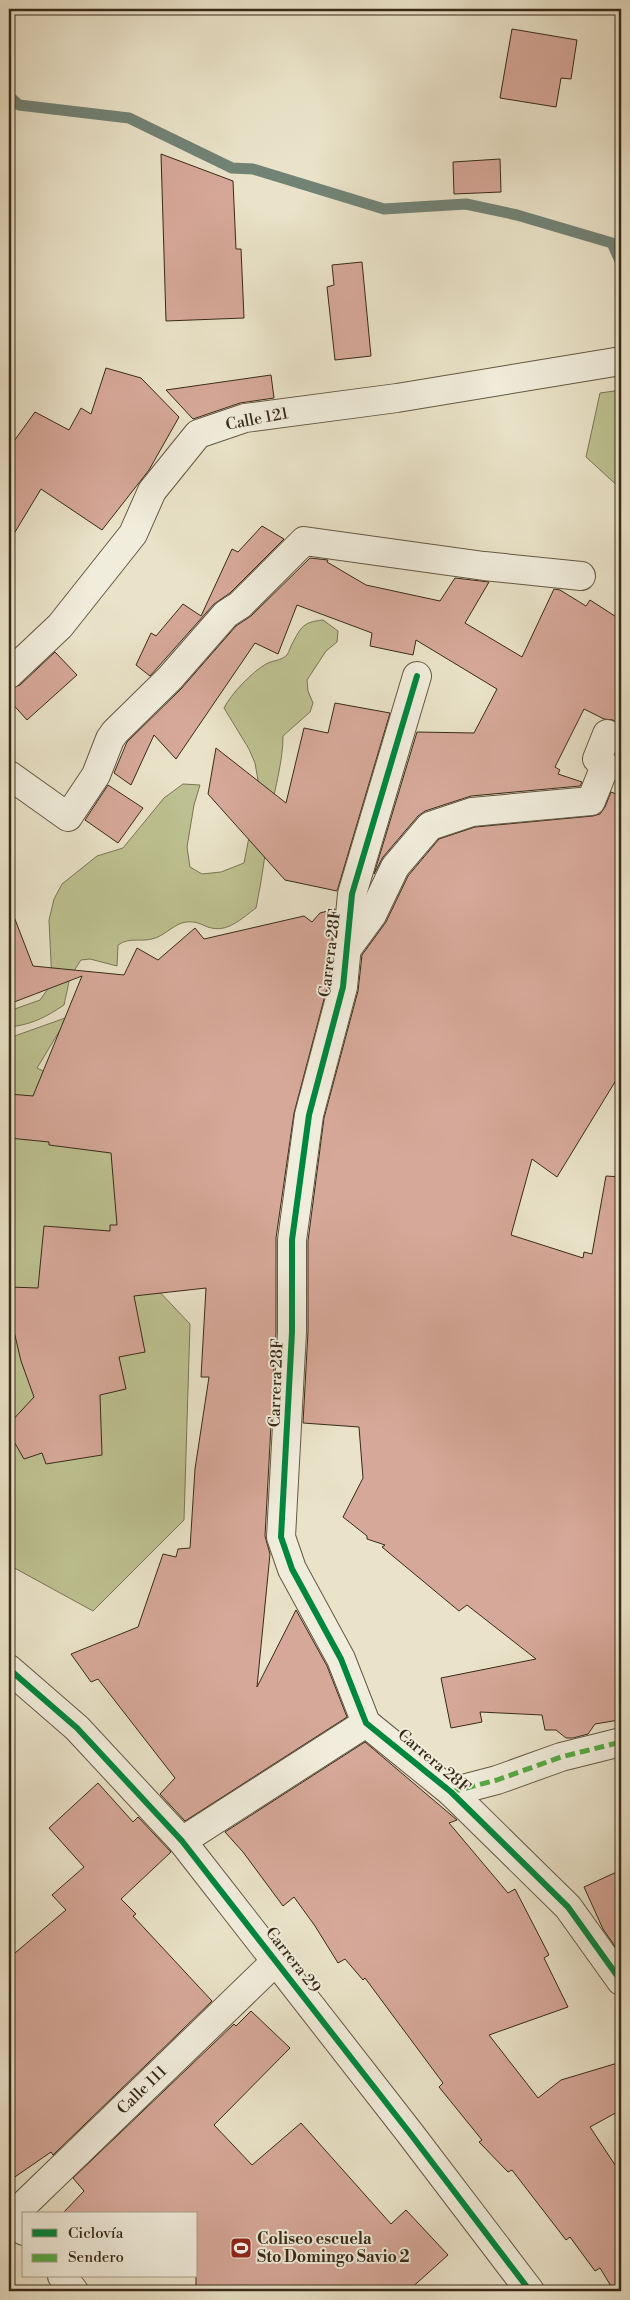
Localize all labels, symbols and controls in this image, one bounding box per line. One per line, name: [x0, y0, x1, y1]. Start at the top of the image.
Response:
street label: Calle 121: [224, 403, 290, 435]
street label: Carrera 28F: [315, 908, 345, 998]
street label: Carrera 28F: [264, 1338, 288, 1428]
street label: Carrera 28F: [394, 1725, 474, 1797]
street label: Carrera 29: [261, 1923, 325, 1997]
street label: Calle 111: [113, 2061, 171, 2119]
legend: [22, 2212, 198, 2278]
text: Ciclovía: [68, 2224, 124, 2243]
place label: Coliseo escuela Sto Domingo Savio 2: [257, 2229, 409, 2267]
sports icon: Coliseo escuela Sto Domingo Savio 2: [229, 2236, 253, 2260]
text: Sendero: [68, 2248, 124, 2267]

